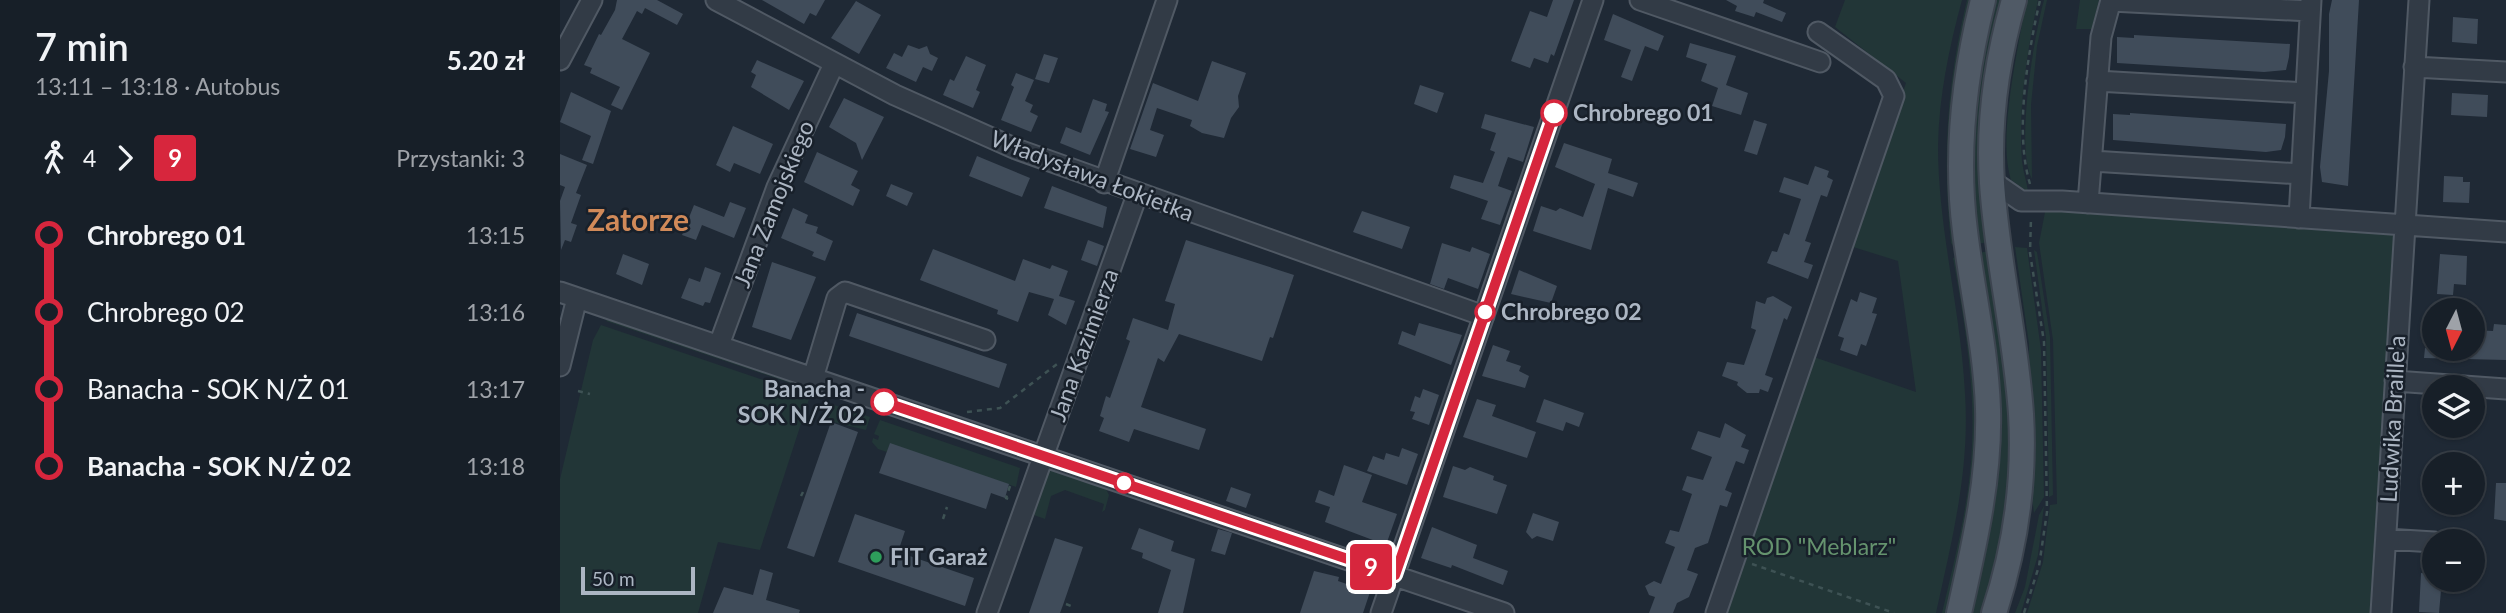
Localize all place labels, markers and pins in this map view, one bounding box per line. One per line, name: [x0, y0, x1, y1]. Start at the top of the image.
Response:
place label: Chrobrego 01: [1573, 98, 1714, 126]
marker: Chrobrego 01: [1541, 100, 1567, 126]
place label: Chrobrego 02: [1501, 297, 1642, 325]
marker: Chrobrego 02: [1475, 302, 1495, 322]
place label: Banacha - SOK N/Ż 02: [738, 374, 865, 428]
marker: Banacha - SOK N/Ż 02: [871, 389, 897, 415]
unlabelled marker: [1114, 473, 1134, 493]
place label: FIT Garaż: [890, 542, 988, 570]
marker: FIT Garaż: [868, 549, 884, 565]

